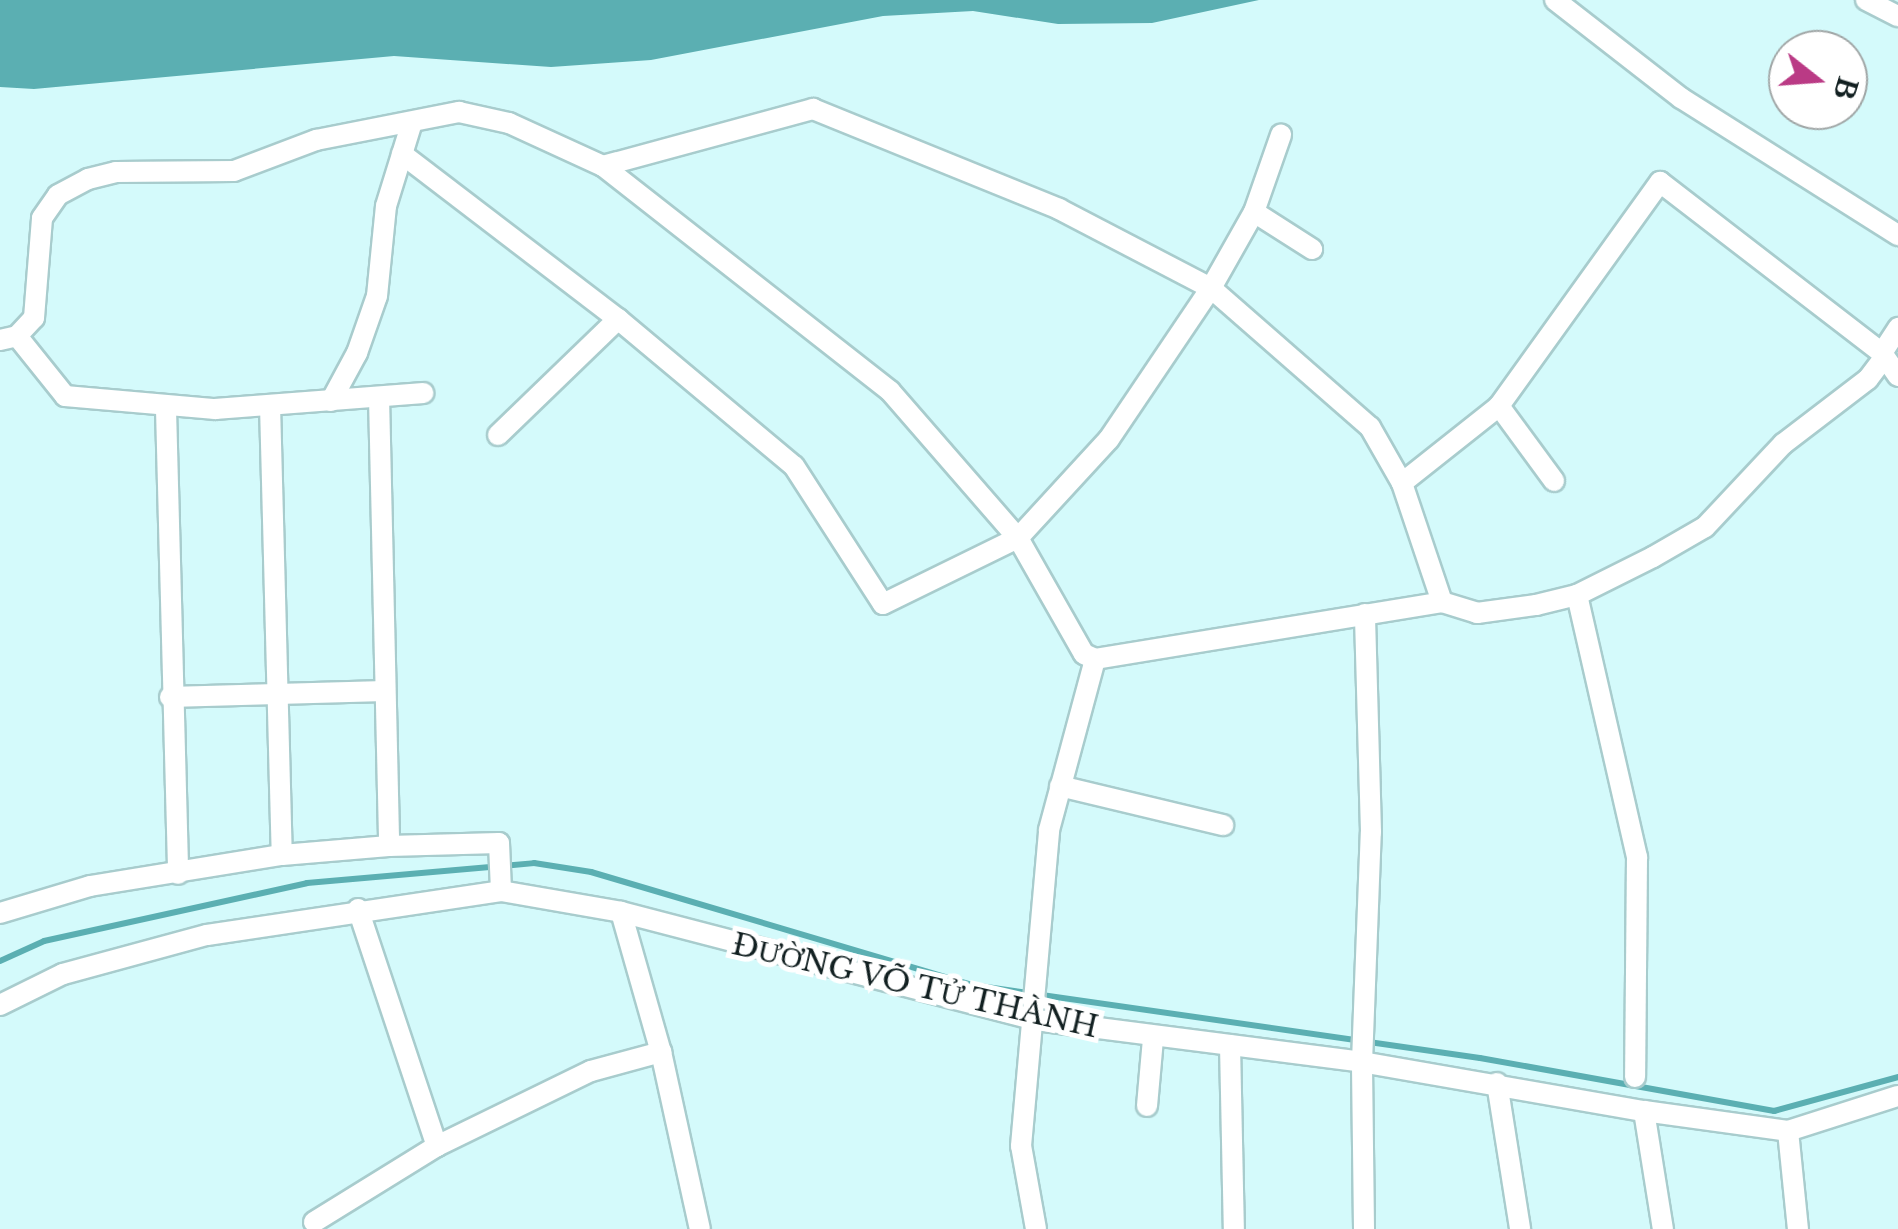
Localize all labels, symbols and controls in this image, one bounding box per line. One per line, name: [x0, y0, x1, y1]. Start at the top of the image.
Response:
north arrow: [1768, 30, 1868, 130]
text: B: [1825, 73, 1865, 104]
street label: ĐƯỜNG VÕ TỬ THÀNH: [727, 926, 1103, 1046]

